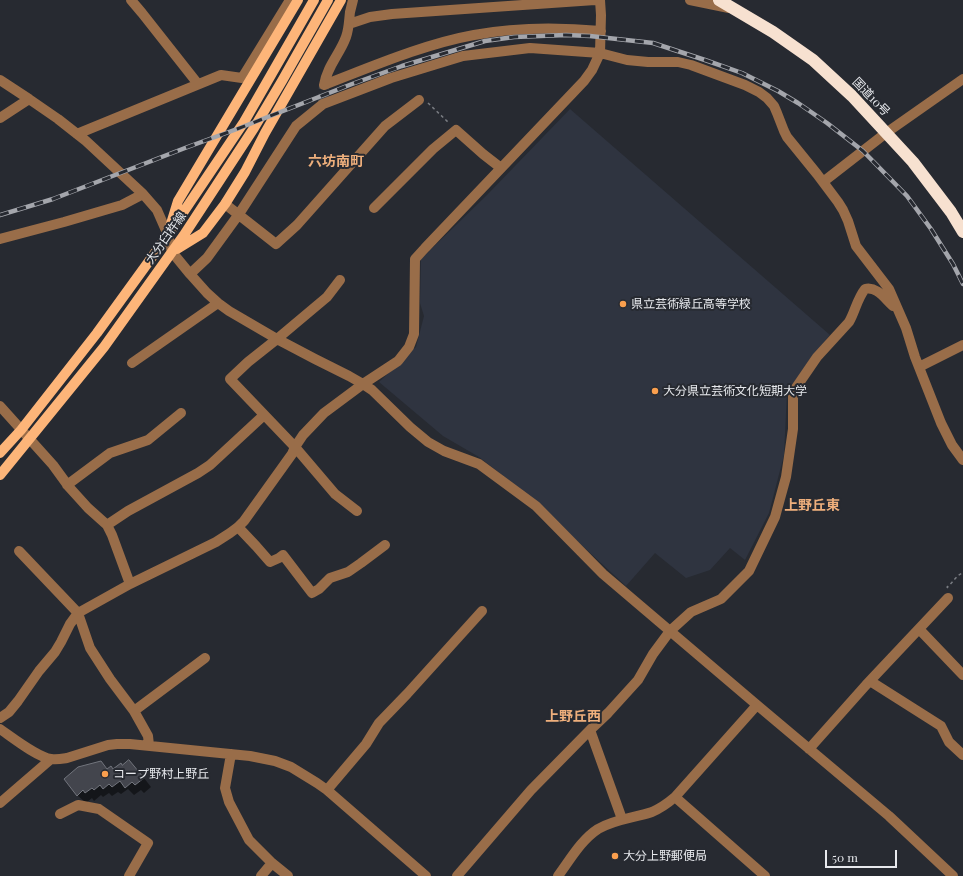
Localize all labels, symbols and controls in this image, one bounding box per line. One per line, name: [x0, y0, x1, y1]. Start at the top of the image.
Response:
street label: 国道10号: [849, 75, 893, 119]
district label: 六坊南町: [308, 154, 364, 170]
street label: 大分臼杵線: [143, 209, 189, 267]
place label: 県立芸術緑丘高等学校: [631, 297, 751, 311]
marker: 県立芸術緑丘高等学校: [618, 299, 628, 309]
place label: 大分県立芸術文化短期大学: [663, 384, 807, 398]
marker: 大分県立芸術文化短期大学: [650, 386, 660, 396]
district label: 上野丘東: [784, 498, 840, 514]
district label: 上野丘西: [545, 709, 601, 725]
place label: コープ野村上野丘: [113, 767, 209, 781]
marker: コープ野村上野丘: [100, 769, 110, 779]
scale bar: [827, 842, 899, 868]
place label: 大分上野郵便局: [623, 849, 707, 863]
text: 50 m: [832, 849, 858, 865]
marker: 大分上野郵便局: [610, 851, 620, 861]

